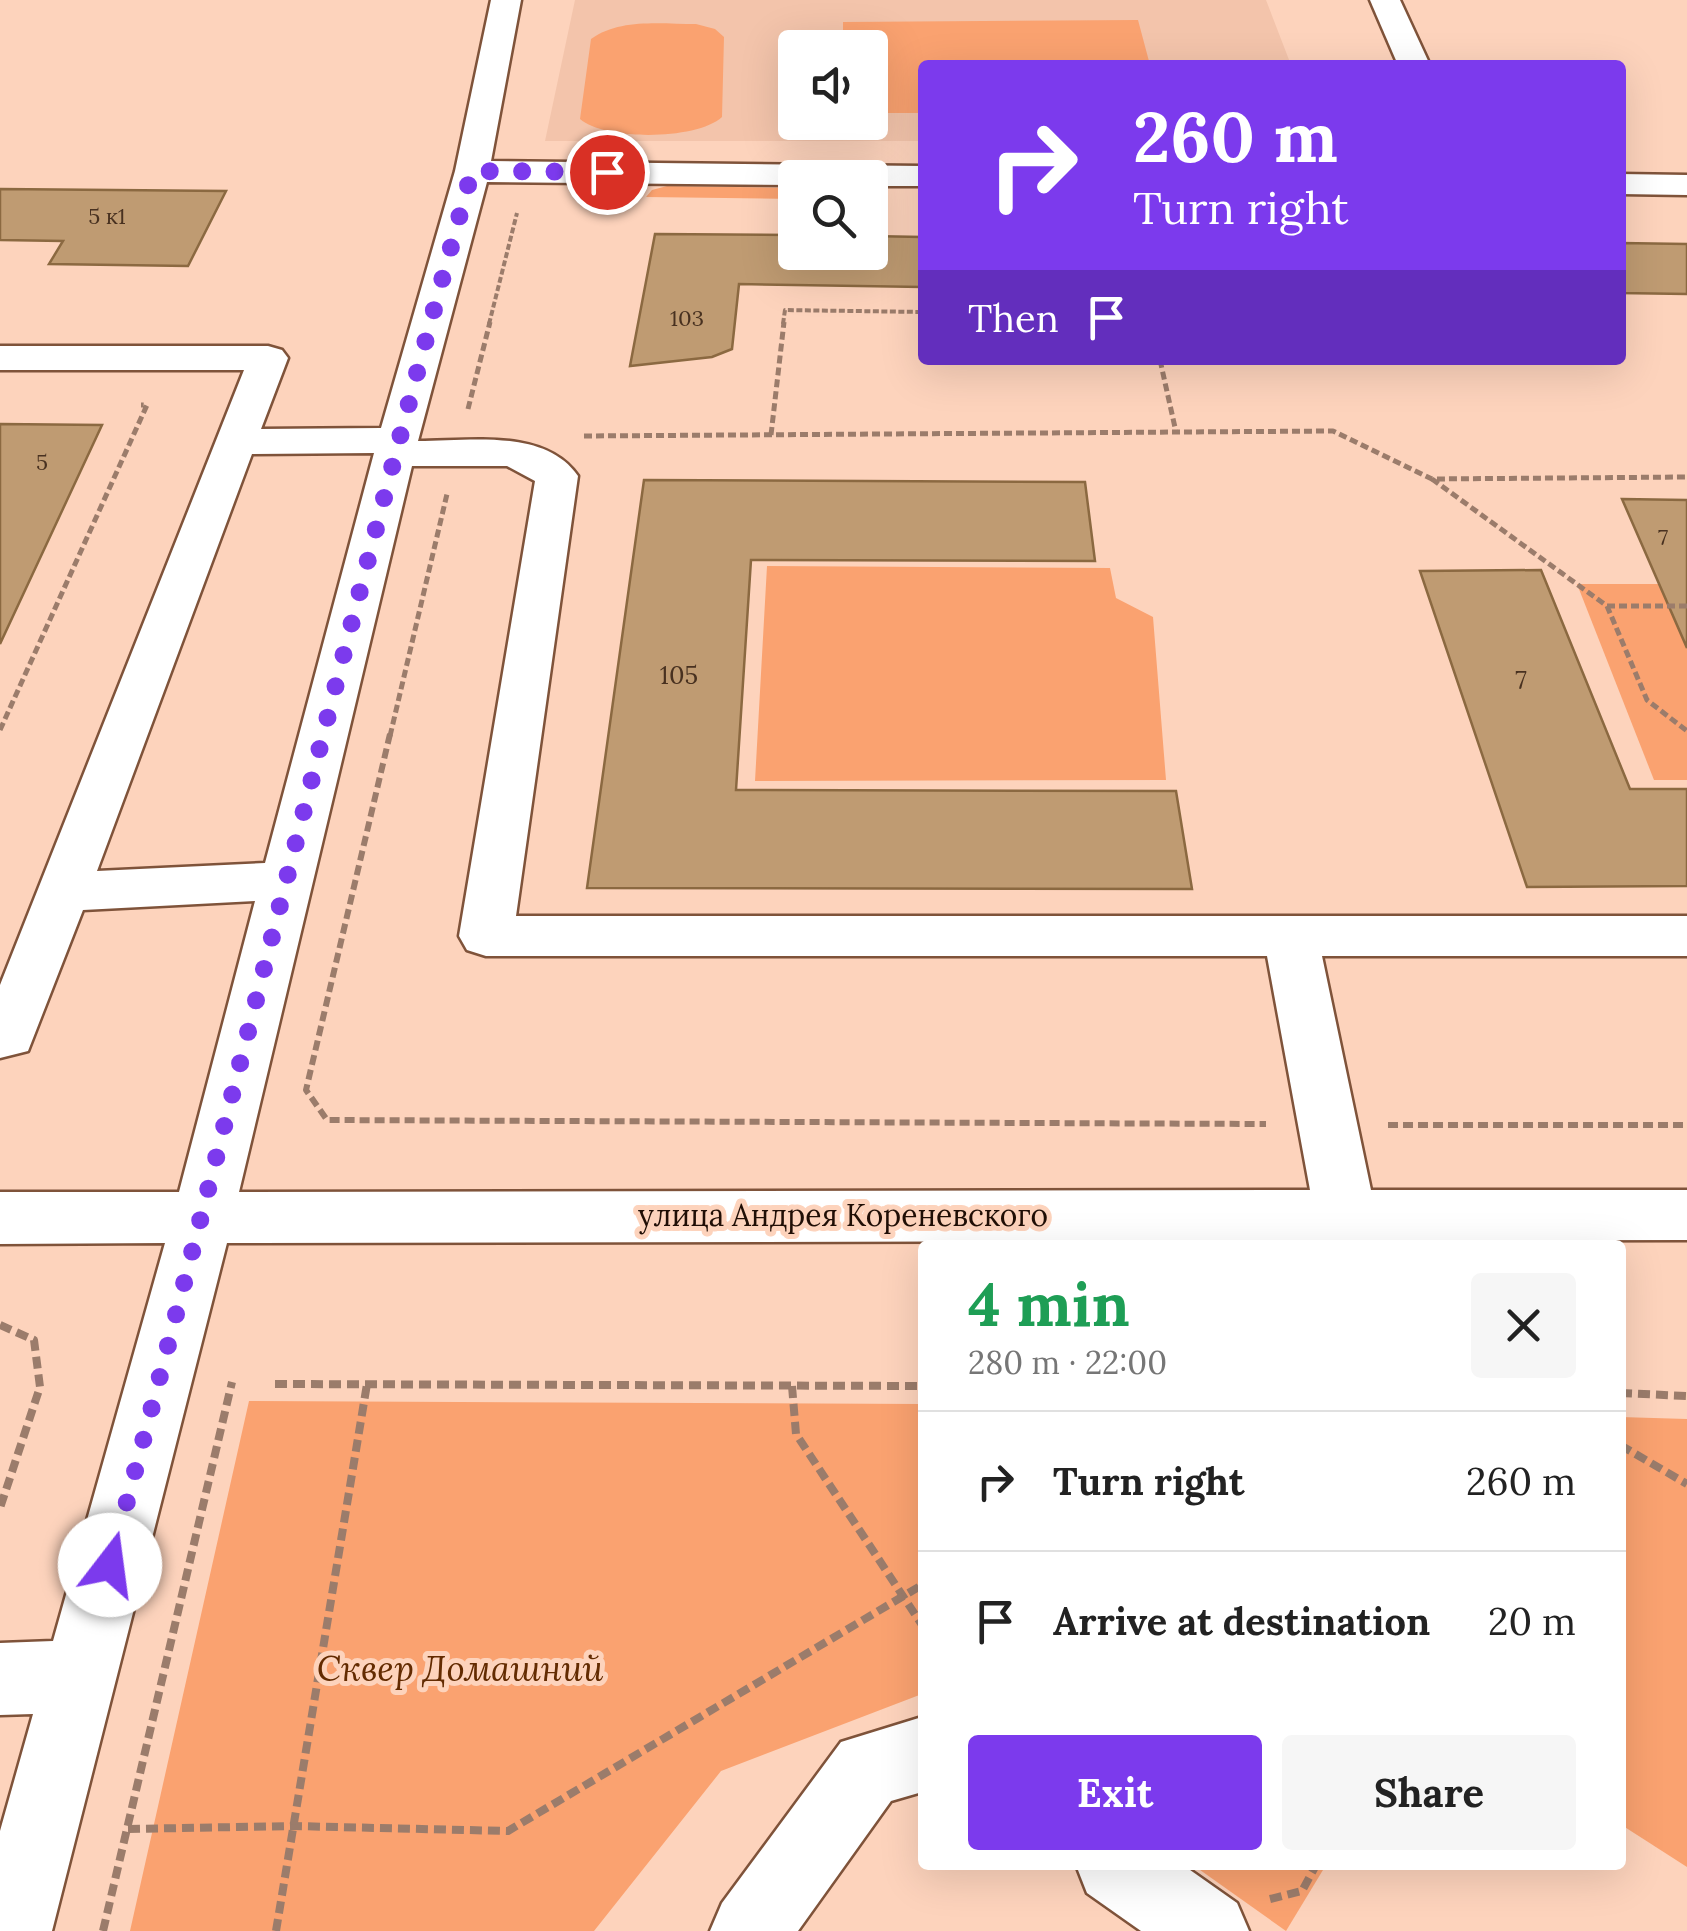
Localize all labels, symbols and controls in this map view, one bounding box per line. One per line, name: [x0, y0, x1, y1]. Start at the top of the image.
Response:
map controls: [778, 30, 888, 270]
button: sound: [778, 30, 888, 140]
text: 260 m: [1133, 92, 1338, 181]
icon: right: [968, 100, 1098, 230]
pin: [565, 130, 650, 215]
icon: arrive: [580, 145, 635, 200]
button: search: [778, 160, 888, 270]
text: Turn right: [1133, 179, 1349, 236]
house number: 5 к1: [88, 202, 126, 230]
icon: arrive: [1079, 290, 1134, 345]
text: Then: [968, 294, 1059, 342]
house number: 103: [670, 304, 704, 332]
house number: 5: [36, 448, 48, 476]
house number: 7: [1658, 523, 1668, 551]
house number: 105: [660, 659, 698, 691]
house number: 7: [1515, 664, 1527, 696]
street label: улица Андрея Кореневского: [638, 1196, 1048, 1235]
text: 4 min: [968, 1266, 1130, 1342]
button: close: [1471, 1273, 1576, 1378]
text: 280 m · 22:00: [968, 1342, 1167, 1383]
icon: right: [968, 1454, 1023, 1509]
text: Turn right: [1053, 1457, 1244, 1505]
text: 260 m: [1466, 1457, 1576, 1505]
position arrow: [58, 1513, 162, 1617]
icon: arrive: [968, 1594, 1023, 1649]
text: Arrive at destination: [1053, 1597, 1430, 1645]
text: 20 m: [1488, 1597, 1576, 1645]
park label: Сквер Домашний: [317, 1646, 603, 1691]
button: Exit: [968, 1735, 1262, 1850]
button: Share: [1282, 1735, 1576, 1850]

